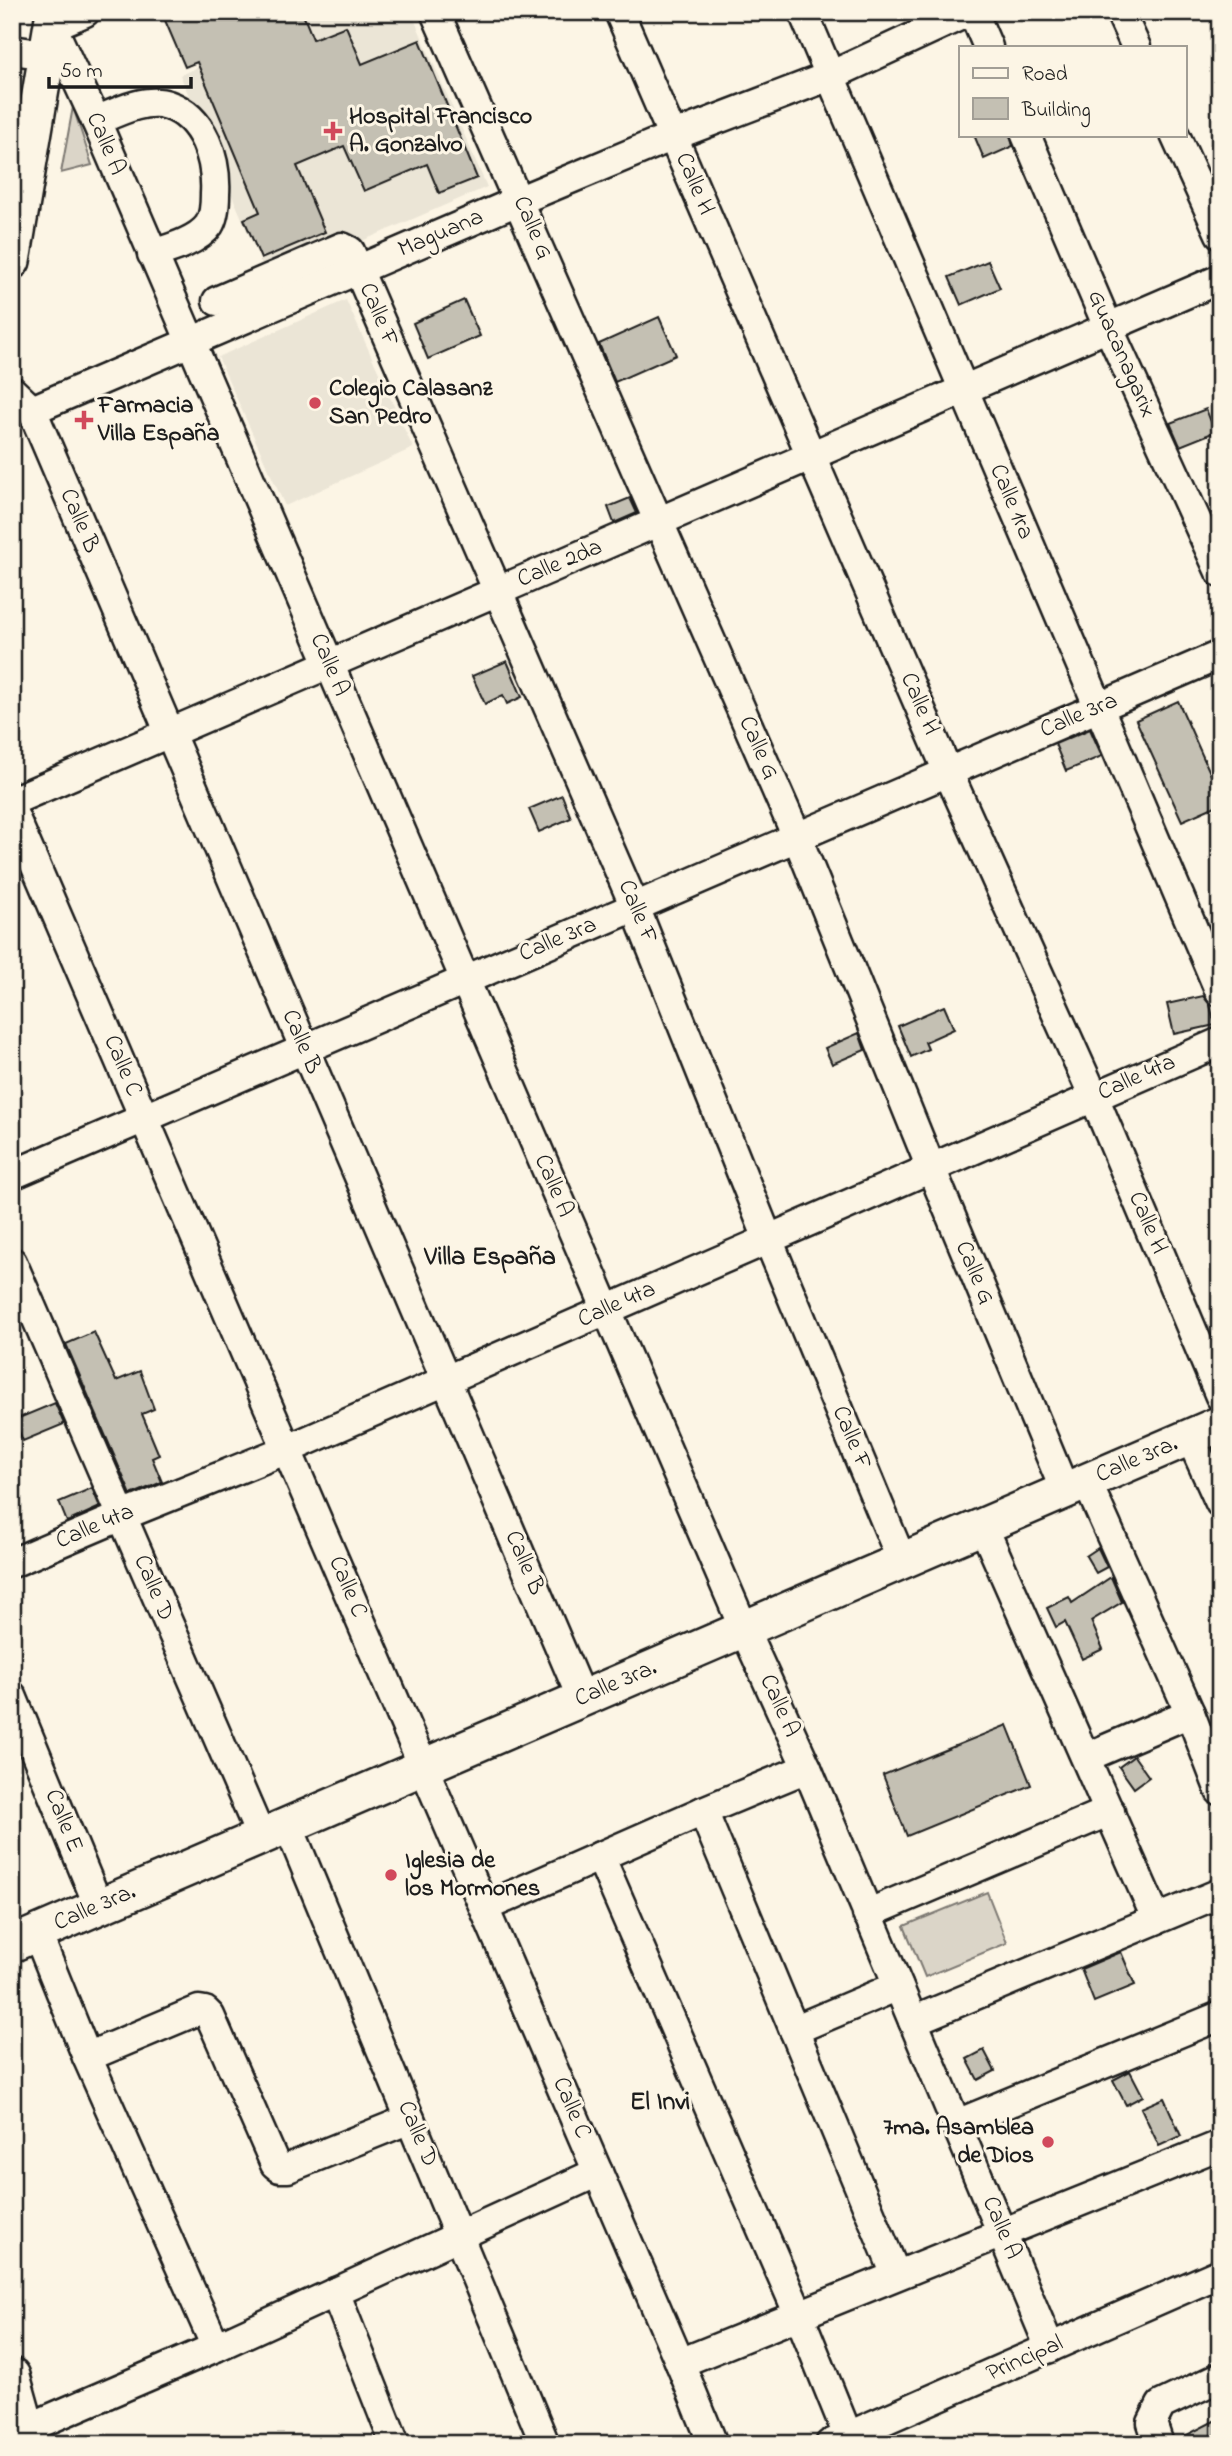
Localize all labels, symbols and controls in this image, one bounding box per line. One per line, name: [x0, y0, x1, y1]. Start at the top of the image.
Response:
scale bar: [49, 46, 191, 90]
legend: [959, 46, 1186, 136]
text: 50 m: [60, 57, 103, 87]
text: Road: [1022, 60, 1068, 90]
text: Building: [1021, 96, 1091, 128]
place label: Hospital Francisco A. Gonzalvo: [349, 100, 532, 163]
street label: Calle A: [76, 107, 134, 181]
marker: Hospital Francisco A. Gonzalvo: [323, 121, 343, 141]
street label: Calle H: [665, 147, 723, 221]
street label: Calle G: [503, 191, 561, 265]
street label: Maguana: [393, 200, 489, 268]
street label: Calle F: [349, 278, 407, 353]
street label: Guacanagarix: [1077, 285, 1165, 423]
place label: Colegio Calasanz San Pedro: [329, 372, 493, 435]
place label: Farmacia Villa España: [97, 389, 219, 452]
marker: Colegio Calasanz San Pedro: [307, 395, 323, 411]
marker: Farmacia Villa España: [76, 412, 92, 428]
street label: Calle 1ra: [979, 459, 1043, 545]
street label: Calle B: [50, 483, 108, 559]
street label: Calle 2da: [512, 530, 608, 598]
street label: Calle A: [300, 628, 358, 702]
street label: Calle H: [890, 667, 948, 741]
street label: Calle 3ra: [1035, 684, 1123, 748]
street label: Calle G: [729, 711, 787, 785]
street label: Calle F: [608, 875, 666, 950]
street label: Calle 3ra: [514, 908, 602, 972]
street label: Calle B: [272, 1004, 330, 1080]
street label: Calle C: [93, 1030, 151, 1102]
street label: Calle 4ta: [1092, 1045, 1182, 1111]
street label: Calle A: [524, 1149, 582, 1223]
street label: Calle H: [1118, 1186, 1176, 1260]
street label: Calle G: [945, 1236, 1003, 1310]
district label: Villa España: [423, 1239, 556, 1277]
street label: Calle 4ta: [572, 1272, 662, 1338]
street label: Calle F: [822, 1401, 880, 1476]
street label: Calle 3ra.: [1091, 1427, 1184, 1493]
street label: Calle 4ta: [50, 1495, 140, 1559]
street label: Calle B: [495, 1525, 553, 1601]
street label: Calle D: [123, 1550, 183, 1626]
street label: Calle C: [318, 1551, 376, 1623]
street label: Calle 3ra.: [570, 1651, 663, 1717]
street label: Calle A: [750, 1669, 808, 1743]
street label: Calle E: [35, 1784, 91, 1858]
place label: Iglesia de los Mormones: [405, 1844, 540, 1907]
marker: Iglesia de los Mormones: [383, 1867, 399, 1883]
street label: Calle 3ra.: [49, 1875, 142, 1941]
street label: Calle C: [542, 2072, 600, 2144]
district label: El Invi: [630, 2084, 690, 2122]
street label: Calle D: [387, 2096, 447, 2172]
place label: 7ma. Asamblea de Dios: [883, 2111, 1034, 2174]
marker: 7ma. Asamblea de Dios: [1040, 2134, 1056, 2150]
street label: Calle A: [972, 2191, 1030, 2265]
street label: Principal: [981, 2327, 1069, 2391]

